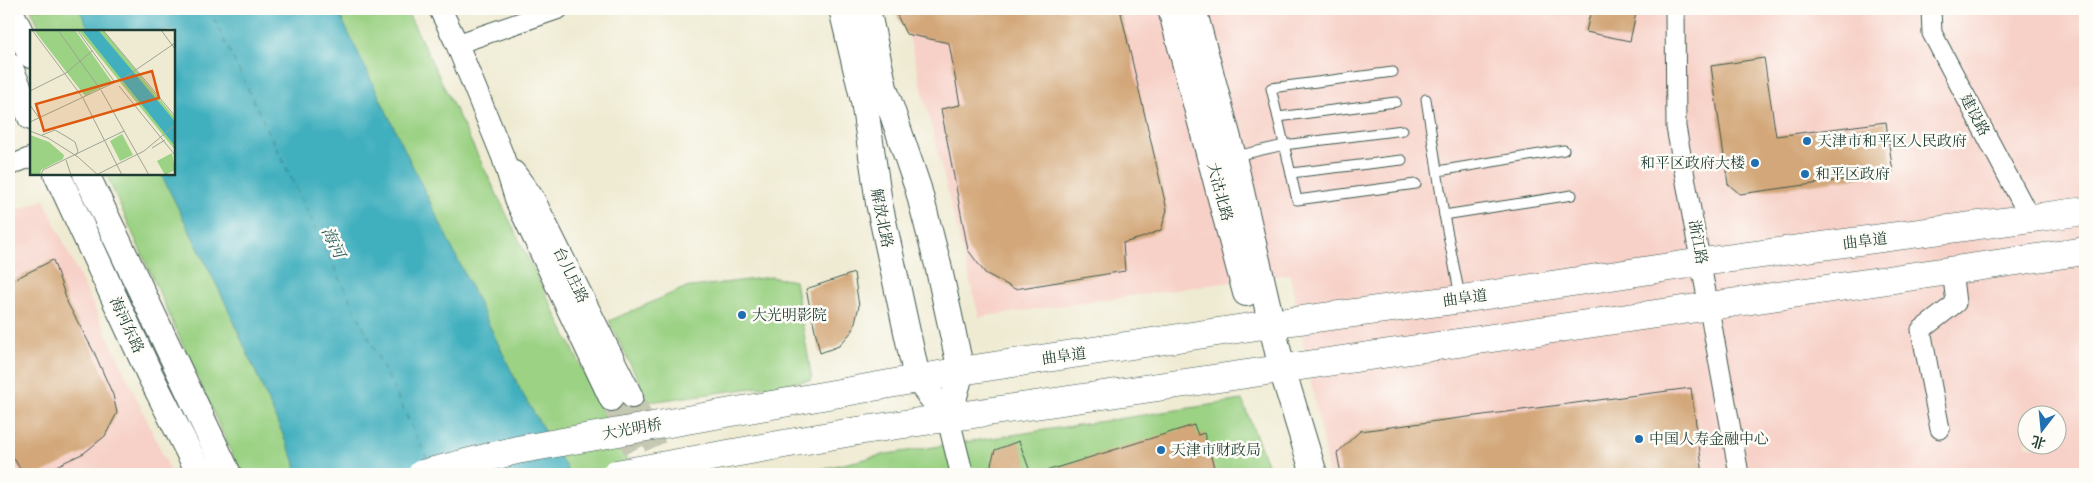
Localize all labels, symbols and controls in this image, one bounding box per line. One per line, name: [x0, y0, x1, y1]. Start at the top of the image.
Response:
inset map: [30, 30, 175, 175]
street label: 建设路: [1956, 91, 1994, 139]
place label: 天津市和平区人民政府: [1817, 132, 1967, 150]
marker: 天津市和平区人民政府: [1801, 135, 1813, 147]
place label: 和平区政府大楼: [1640, 154, 1745, 172]
marker: 和平区政府大楼: [1749, 157, 1761, 169]
street label: 大沽北路: [1204, 161, 1236, 223]
place label: 和平区政府: [1815, 165, 1890, 183]
marker: 和平区政府: [1799, 168, 1811, 180]
street label: 解放北路: [867, 187, 897, 249]
street label: 浙江路: [1685, 218, 1711, 266]
water label: 海河: [318, 224, 350, 263]
street label: 曲阜道: [1842, 229, 1888, 253]
street label: 台儿庄路: [550, 244, 592, 306]
street label: 曲阜道: [1441, 286, 1489, 310]
street label: 海河东路: [106, 294, 148, 356]
place label: 大光明影院: [752, 306, 827, 324]
marker: 大光明影院: [736, 309, 748, 321]
street label: 曲阜道: [1040, 344, 1088, 368]
north arrow: [2016, 406, 2066, 456]
street label: 大光明桥: [601, 415, 663, 443]
place label: 中国人寿金融中心: [1649, 430, 1769, 448]
text: 北: [2029, 432, 2048, 452]
marker: 中国人寿金融中心: [1633, 433, 1645, 445]
place label: 天津市财政局: [1171, 441, 1261, 459]
marker: 天津市财政局: [1155, 444, 1167, 456]

